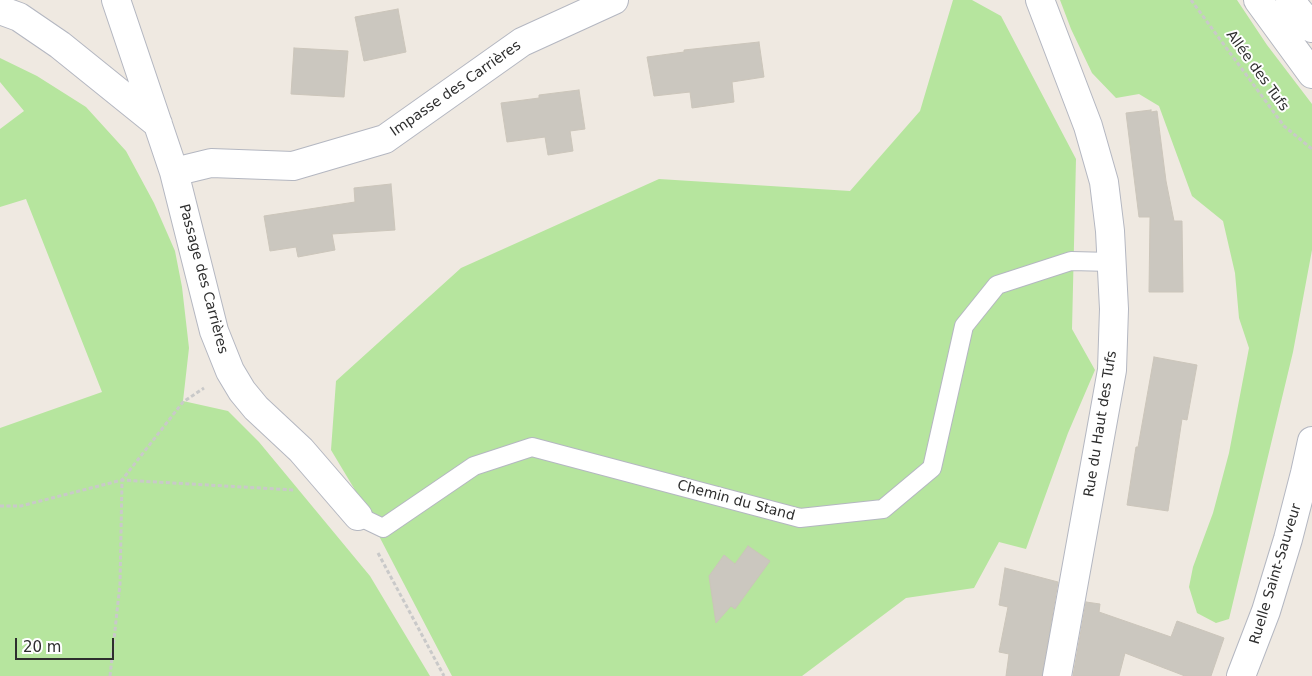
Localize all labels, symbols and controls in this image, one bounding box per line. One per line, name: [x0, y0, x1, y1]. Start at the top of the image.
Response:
street label: Allée des Tufs: [1222, 27, 1292, 115]
street label: Impasse des Carrières: [387, 37, 525, 141]
street label: Passage des Carrières: [175, 202, 231, 356]
street label: Rue du Haut des Tufs: [1081, 350, 1121, 498]
street label: Chemin du Stand: [675, 477, 797, 525]
street label: Ruelle Saint-Sauveur: [1247, 502, 1305, 646]
scale bar: [18, 628, 116, 660]
text: 20 m: [23, 638, 61, 656]

